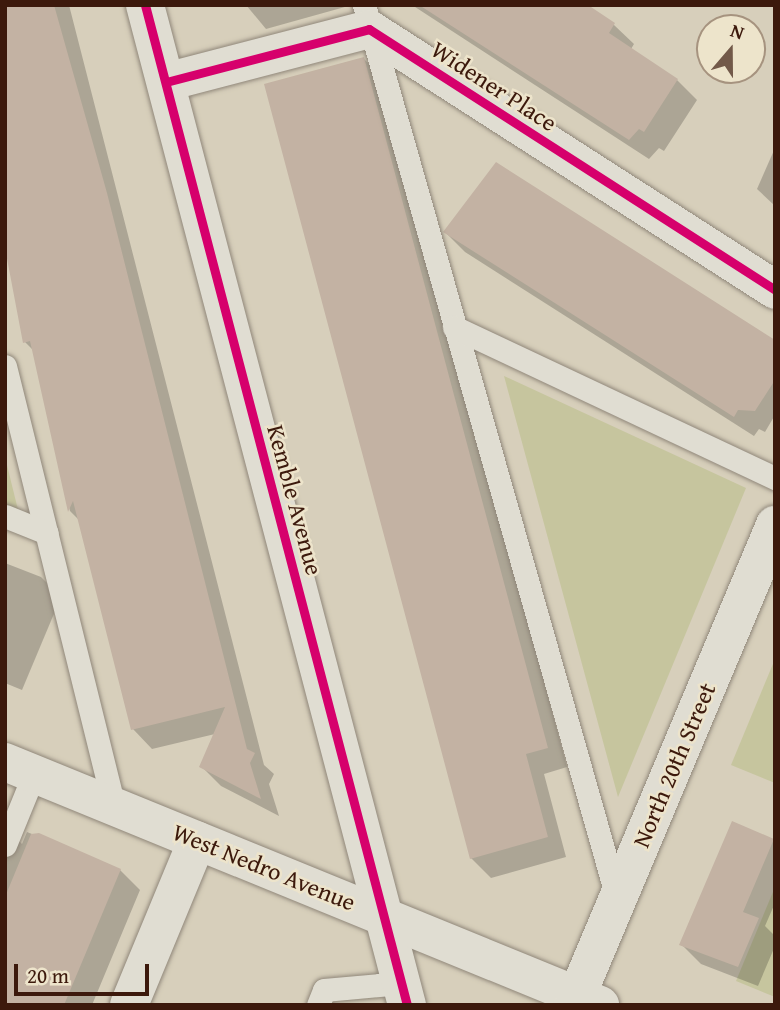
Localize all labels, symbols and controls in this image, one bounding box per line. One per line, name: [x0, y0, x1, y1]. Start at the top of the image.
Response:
north arrow: [696, 14, 766, 84]
text: N: [727, 16, 748, 46]
street label: Widener Place: [426, 35, 562, 137]
street label: Kemble Avenue: [261, 422, 329, 578]
street label: North 20th Street: [626, 678, 722, 852]
street label: West Nedro Avenue: [168, 817, 360, 917]
scale bar: [18, 950, 152, 994]
text: 20 m: [27, 960, 69, 991]

